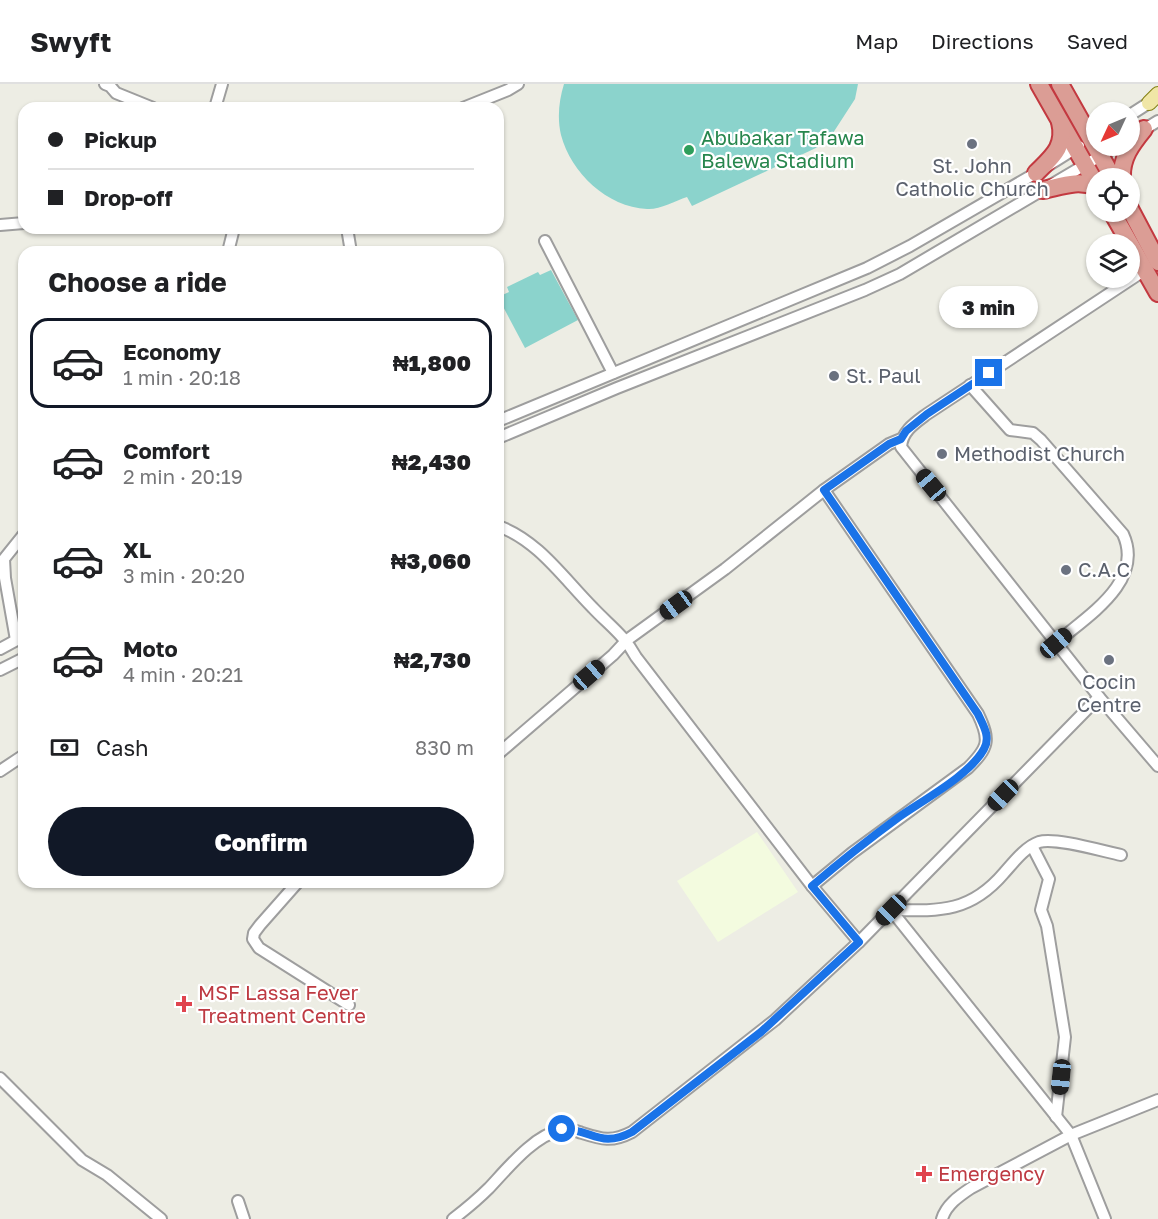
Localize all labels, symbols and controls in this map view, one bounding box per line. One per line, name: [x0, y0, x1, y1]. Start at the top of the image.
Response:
text: Swyft: [30, 25, 111, 58]
text: Map: [855, 28, 898, 54]
text: Directions: [931, 28, 1034, 54]
text: Saved: [1067, 28, 1128, 54]
north arrow: [1086, 102, 1140, 156]
map controls: [1086, 102, 1140, 288]
place label: Abubakar Tafawa Balewa Stadium: [701, 125, 865, 172]
text: Pickup: [84, 126, 157, 153]
marker: St. John Catholic Church: [965, 137, 979, 151]
marker: Abubakar Tafawa Balewa Stadium: [682, 143, 696, 157]
place label: St. John Catholic Church: [895, 153, 1049, 200]
button: locate: [1086, 168, 1140, 222]
text: Drop-off: [84, 184, 173, 211]
button: layers: [1086, 234, 1140, 288]
text: Choose a ride: [48, 266, 227, 298]
callout: 3 min: [940, 286, 1038, 328]
text: 3 min: [962, 295, 1015, 319]
icon: car: [51, 336, 105, 390]
text: Economy: [123, 338, 221, 365]
text: ₦1,800: [393, 349, 471, 376]
route end: [975, 359, 1002, 386]
place label: St. Paul: [846, 363, 921, 387]
text: 1 min · 20:18: [123, 365, 241, 389]
marker: St. Paul: [827, 369, 841, 383]
icon: car: [51, 435, 105, 489]
text: Comfort: [123, 437, 210, 464]
place label: Methodist Church: [954, 441, 1125, 465]
marker: Methodist Church: [935, 447, 949, 461]
text: ₦2,430: [392, 448, 471, 475]
text: 2 min · 20:19: [123, 464, 243, 488]
car: [913, 465, 949, 505]
icon: car: [51, 534, 105, 588]
text: XL: [123, 536, 151, 563]
text: ₦3,060: [391, 547, 471, 574]
place label: C.A.C: [1078, 557, 1130, 581]
text: 3 min · 20:20: [123, 563, 245, 587]
marker: C.A.C: [1059, 563, 1073, 577]
car: [656, 587, 696, 623]
car: [1037, 624, 1075, 662]
icon: car: [51, 633, 105, 687]
text: Moto: [123, 635, 178, 662]
text: ₦2,730: [394, 646, 471, 673]
marker: Cocin Centre: [1102, 653, 1116, 667]
car: [570, 656, 608, 694]
text: 4 min · 20:21: [123, 662, 243, 686]
place label: Cocin Centre: [1077, 669, 1141, 716]
icon: cash: [48, 731, 81, 764]
text: Cash: [96, 734, 149, 761]
text: 830 m: [415, 735, 474, 759]
car: [984, 776, 1022, 814]
button: Confirm: [48, 807, 474, 876]
car: [872, 891, 910, 929]
place label: MSF Lassa Fever Treatment Centre: [198, 980, 366, 1027]
marker: MSF Lassa Fever Treatment Centre: [175, 995, 193, 1013]
car: [1050, 1058, 1072, 1096]
route start: [548, 1115, 575, 1142]
place label: Emergency: [938, 1161, 1045, 1185]
marker: Emergency: [915, 1165, 933, 1183]

